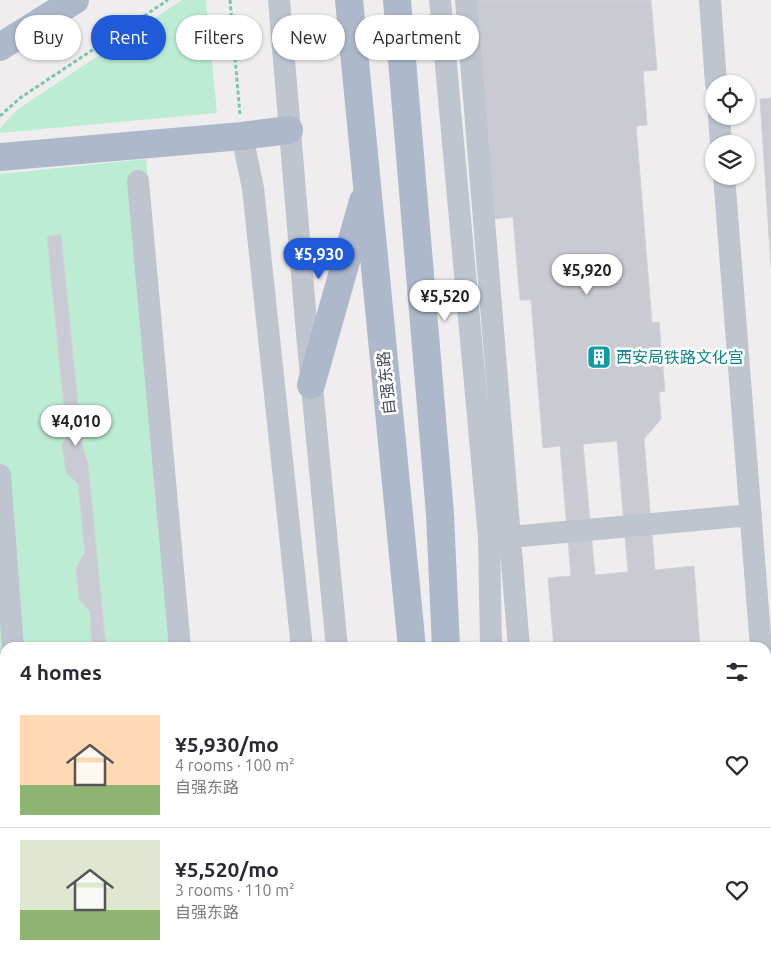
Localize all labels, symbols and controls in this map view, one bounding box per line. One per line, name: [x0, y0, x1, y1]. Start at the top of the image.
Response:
chip: Buy: [15, 15, 81, 60]
chip: Rent: [91, 15, 166, 60]
chip: Filters: [176, 15, 262, 60]
chip: New: [272, 15, 345, 60]
chip: Apartment: [355, 15, 479, 60]
map controls: [705, 75, 755, 185]
button: locate: [705, 75, 755, 125]
button: layers: [705, 135, 755, 185]
pin: ¥5,930: [278, 238, 360, 280]
text: ¥5,930: [294, 245, 344, 263]
pin: ¥5,920: [546, 254, 628, 296]
text: ¥5,920: [562, 261, 612, 279]
pin: ¥5,520: [404, 280, 486, 322]
text: ¥5,520: [420, 287, 470, 305]
building icon: 西安局铁路文化宫: [586, 344, 612, 370]
place label: 西安局铁路文化宫: [616, 348, 744, 366]
street label: 自强东路: [374, 350, 398, 416]
pin: ¥4,010: [35, 404, 117, 447]
text: ¥4,010: [51, 412, 101, 430]
icon: filters: [723, 658, 751, 686]
text: 4 homes: [20, 660, 102, 684]
text: ¥5,930/mo: [175, 732, 279, 756]
icon: home: [60, 735, 120, 795]
icon: heart: [723, 751, 751, 779]
text: 4 rooms · 100 m²: [175, 756, 295, 774]
text: 自强东路: [175, 778, 239, 796]
text: ¥5,520/mo: [175, 857, 279, 881]
icon: home: [60, 860, 120, 920]
icon: heart: [723, 876, 751, 904]
text: 3 rooms · 110 m²: [175, 881, 295, 899]
text: 自强东路: [175, 903, 239, 921]

